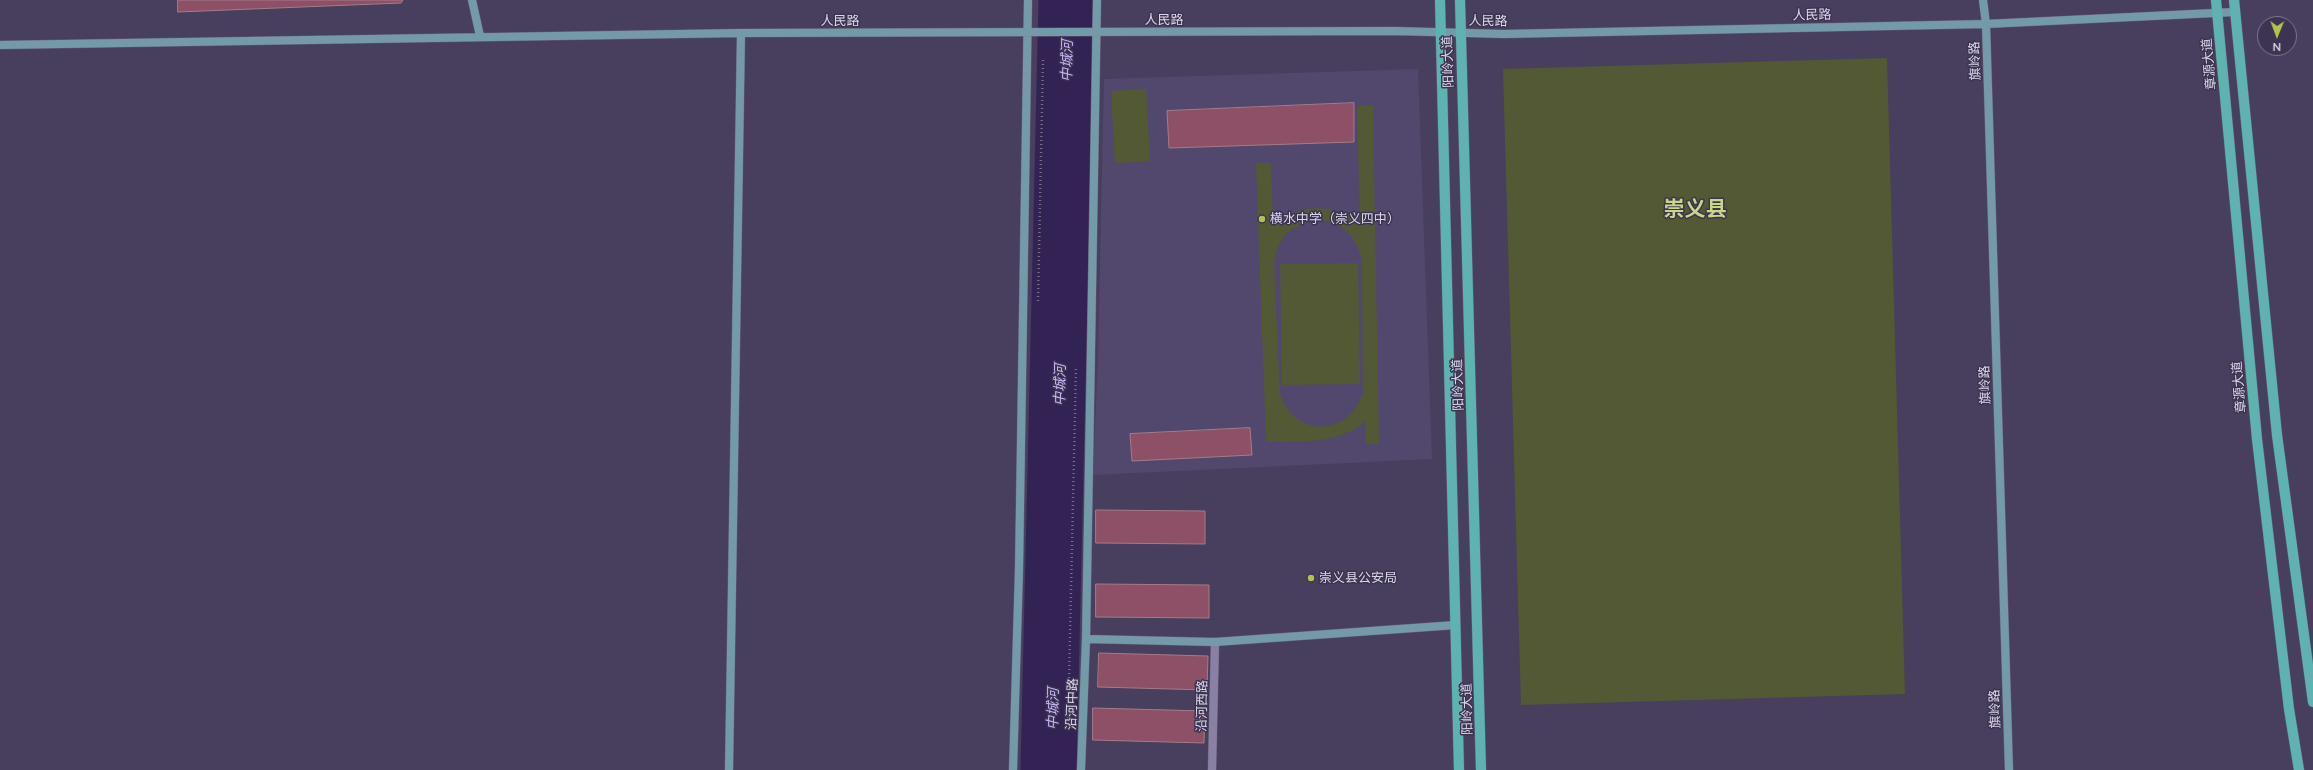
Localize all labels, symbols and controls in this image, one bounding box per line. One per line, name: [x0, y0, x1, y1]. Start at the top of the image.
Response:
street label: 人民路: [1792, 7, 1832, 23]
street label: 人民路: [1145, 12, 1183, 28]
street label: 人民路: [821, 13, 859, 29]
street label: 人民路: [1468, 13, 1508, 29]
north arrow: [2257, 16, 2297, 56]
street label: 阳岭大道: [1439, 36, 1457, 88]
street label: 章源大道: [2199, 37, 2219, 91]
water label: 中城河: [1058, 40, 1076, 82]
street label: 旗岭路: [1967, 41, 1983, 81]
text: N: [2272, 41, 2281, 54]
district label: 崇义县: [1664, 196, 1726, 222]
place label: 横水中学（崇义四中）: [1270, 211, 1400, 227]
marker: 横水中学（崇义四中）: [1257, 214, 1267, 224]
street label: 阳岭大道: [1449, 359, 1467, 411]
street label: 章源大道: [2229, 360, 2249, 414]
water label: 中城河: [1051, 364, 1069, 406]
street label: 旗岭路: [1977, 365, 1993, 405]
place label: 崇义县公安局: [1319, 570, 1397, 586]
marker: 崇义县公安局: [1306, 573, 1316, 583]
street label: 沿河中路: [1063, 678, 1081, 730]
street label: 沿河西路: [1194, 680, 1210, 732]
street label: 阳岭大道: [1459, 683, 1475, 735]
water label: 中城河: [1044, 688, 1062, 730]
street label: 旗岭路: [1987, 689, 2003, 729]

